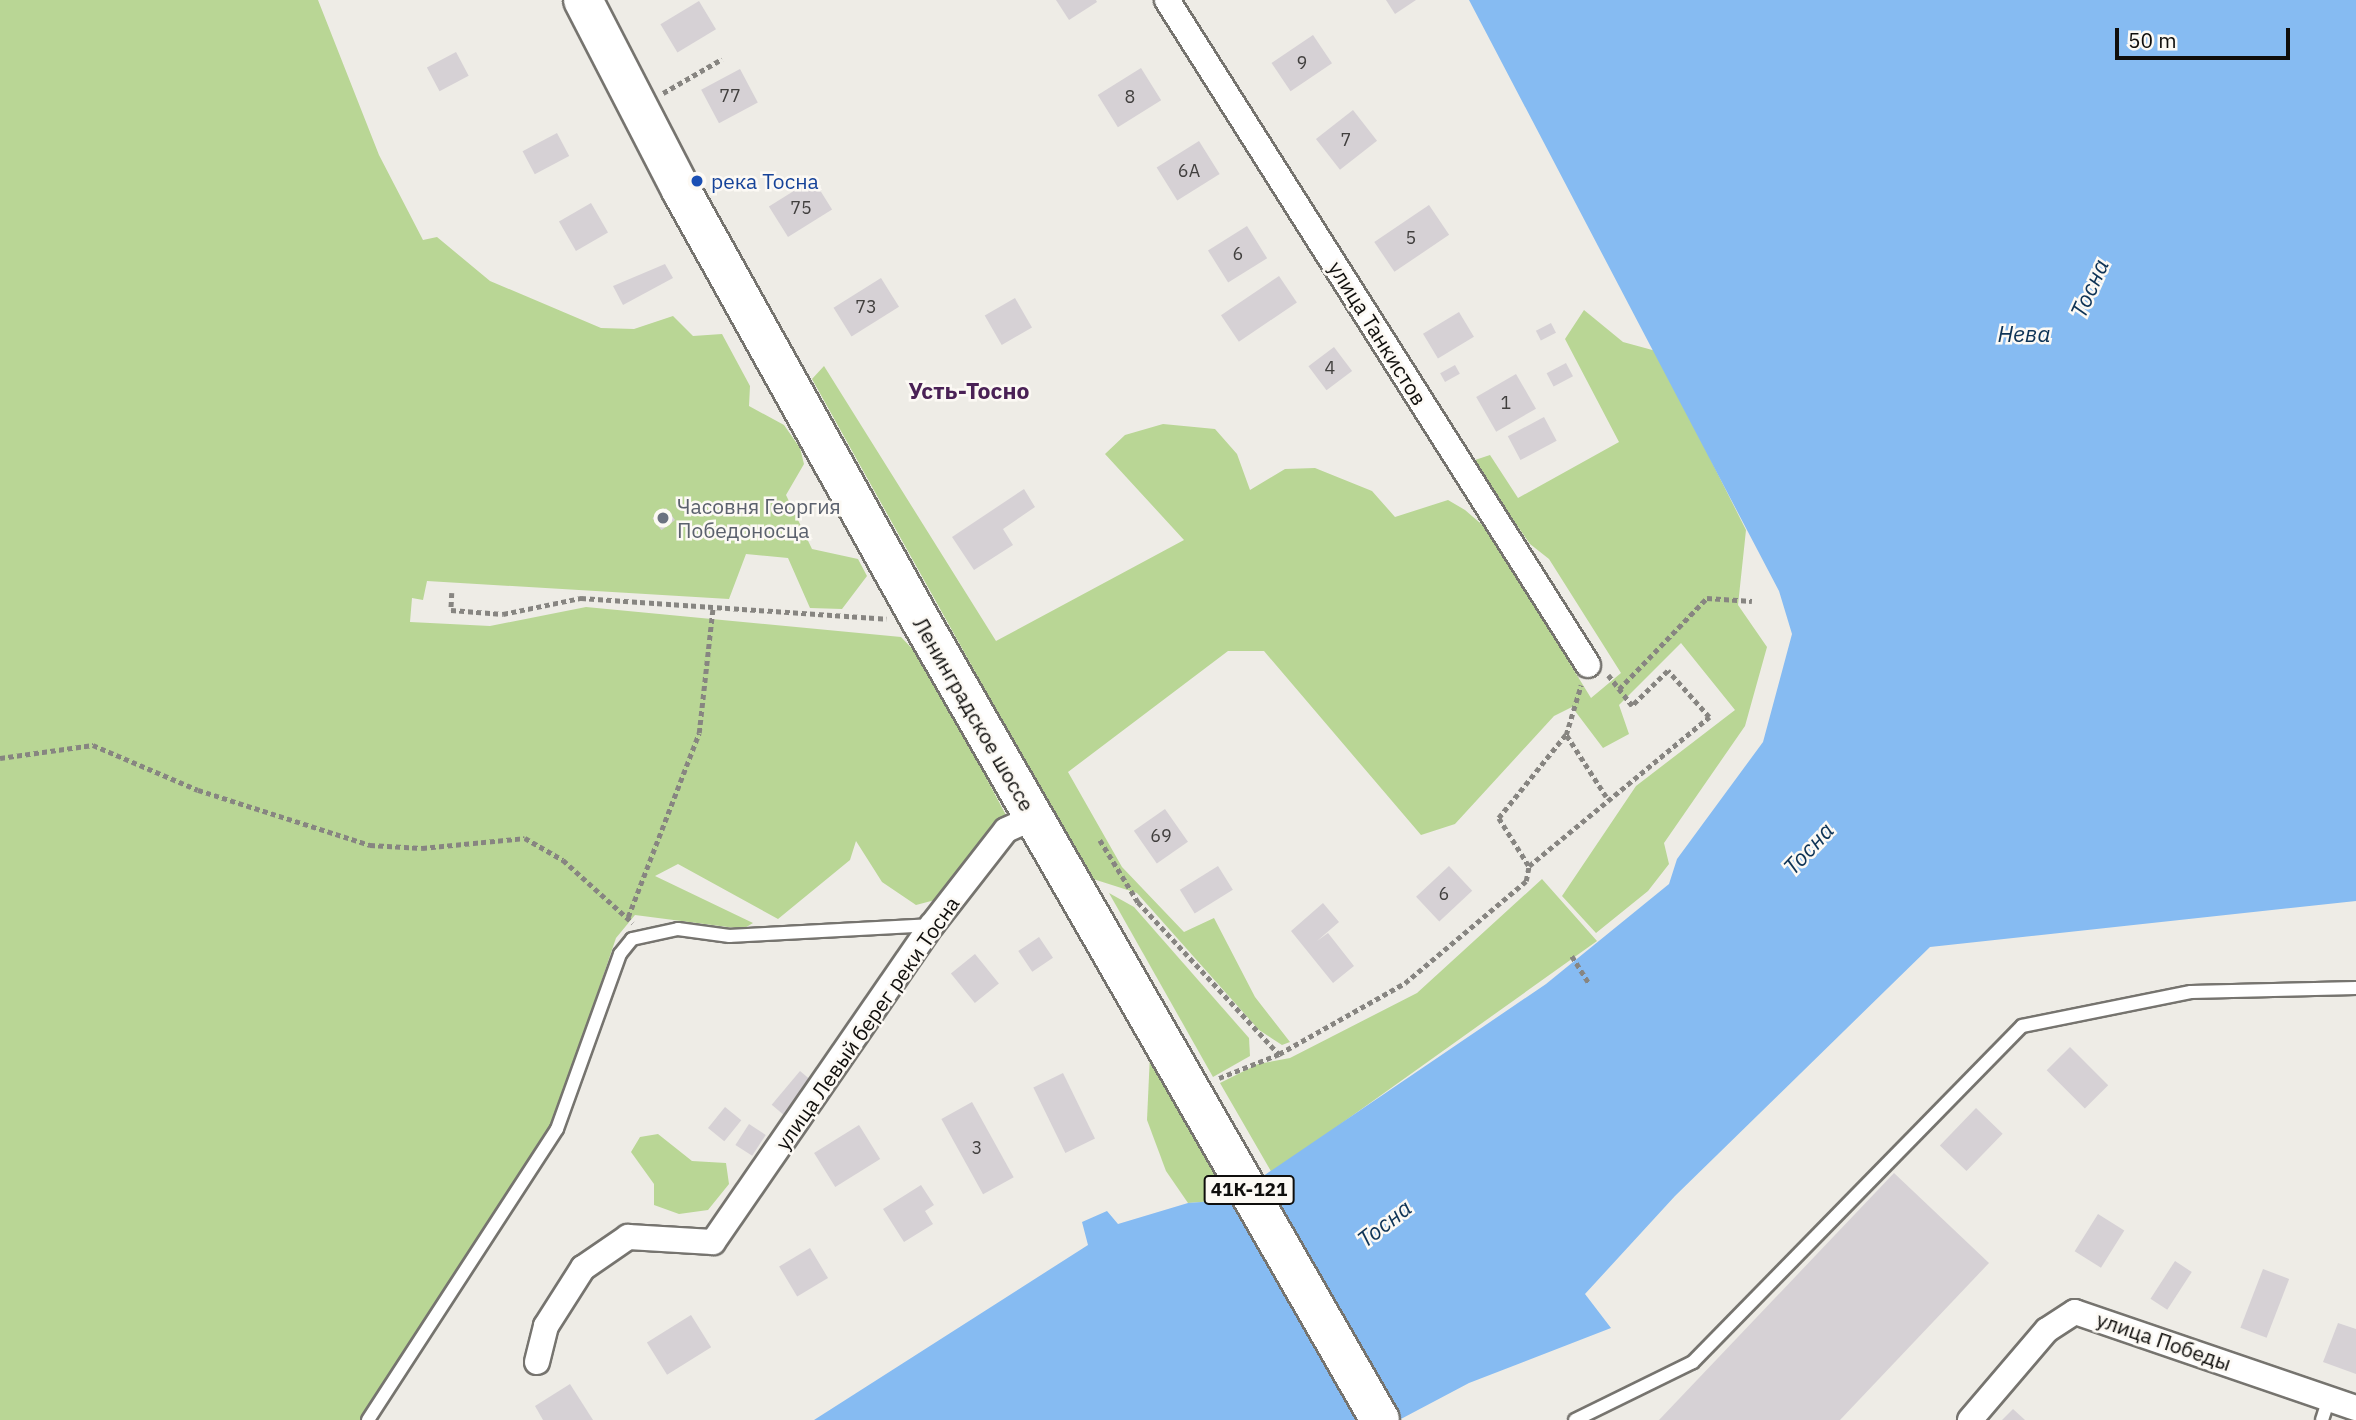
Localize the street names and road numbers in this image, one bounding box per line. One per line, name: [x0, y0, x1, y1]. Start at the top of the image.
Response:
street label: улица Танкистов: [1324, 256, 1432, 410]
street label: Ленинградское шоссе: [908, 613, 1040, 815]
street label: улица Левый берег реки Тосна: [770, 891, 964, 1155]
road number: 41К-121: [1204, 1174, 1294, 1206]
street label: улица Победы: [2093, 1306, 2235, 1376]

